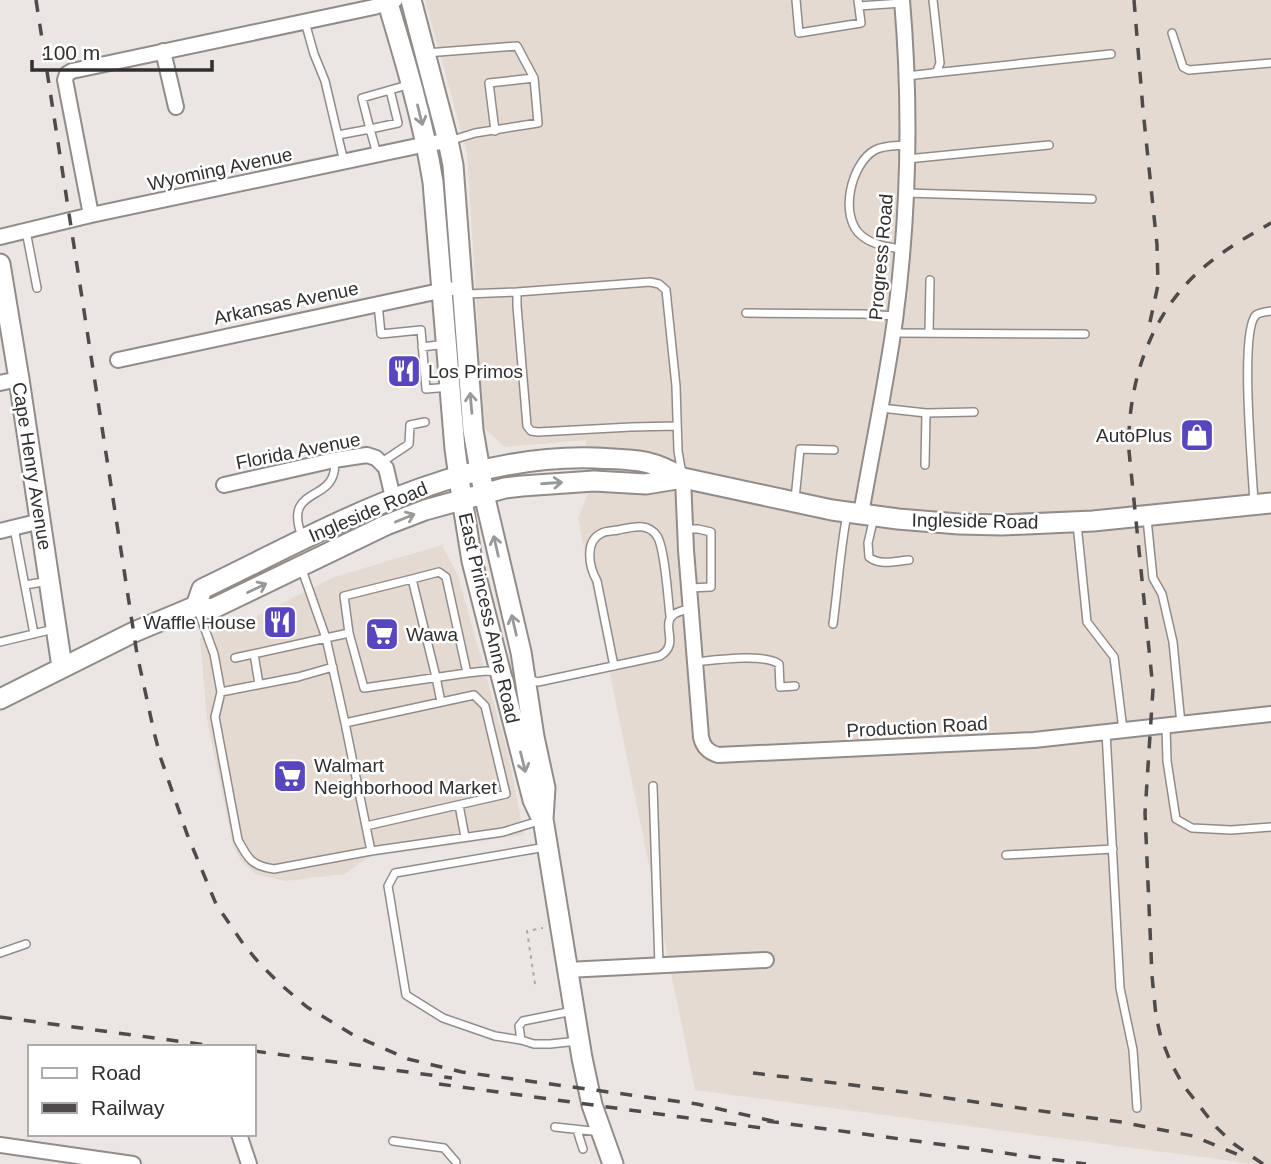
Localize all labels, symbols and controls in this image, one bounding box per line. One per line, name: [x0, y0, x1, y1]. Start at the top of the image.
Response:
scale bar: [32, 28, 212, 72]
text: 100 m: [42, 41, 100, 64]
one-way arrow: [414, 103, 427, 126]
street label: Wyoming Avenue: [146, 143, 294, 195]
street label: Progress Road: [865, 193, 897, 321]
street label: Arkansas Avenue: [212, 277, 360, 329]
restaurant icon: Los Primos: [385, 352, 423, 390]
place label: Los Primos: [428, 361, 523, 382]
street label: Cape Henry Avenue: [8, 381, 56, 551]
one-way arrow: [464, 392, 477, 415]
shop icon: AutoPlus: [1178, 416, 1216, 454]
place label: AutoPlus: [1096, 425, 1172, 446]
street label: Florida Avenue: [234, 429, 362, 473]
one-way arrow: [540, 476, 562, 489]
street label: Ingleside Road: [306, 478, 430, 546]
street label: Ingleside Road: [911, 509, 1039, 533]
one-way arrow: [394, 510, 416, 523]
street label: East Princess Anne Road: [455, 511, 523, 725]
one-way arrow: [489, 535, 503, 558]
one-way arrow: [246, 580, 267, 594]
restaurant icon: Waffle House: [261, 603, 299, 641]
place label: Waffle House: [143, 612, 256, 633]
one-way arrow: [507, 614, 521, 637]
supermarket icon: Wawa: [363, 615, 401, 653]
place label: Wawa: [406, 624, 459, 645]
street label: Production Road: [846, 713, 988, 741]
one-way arrow: [517, 750, 530, 773]
place label: Walmart Neighborhood Market: [314, 755, 497, 798]
supermarket icon: Walmart Neighborhood Market: [271, 757, 309, 795]
legend: [28, 1045, 256, 1136]
text: Road: [91, 1061, 141, 1084]
text: Railway: [91, 1096, 165, 1119]

